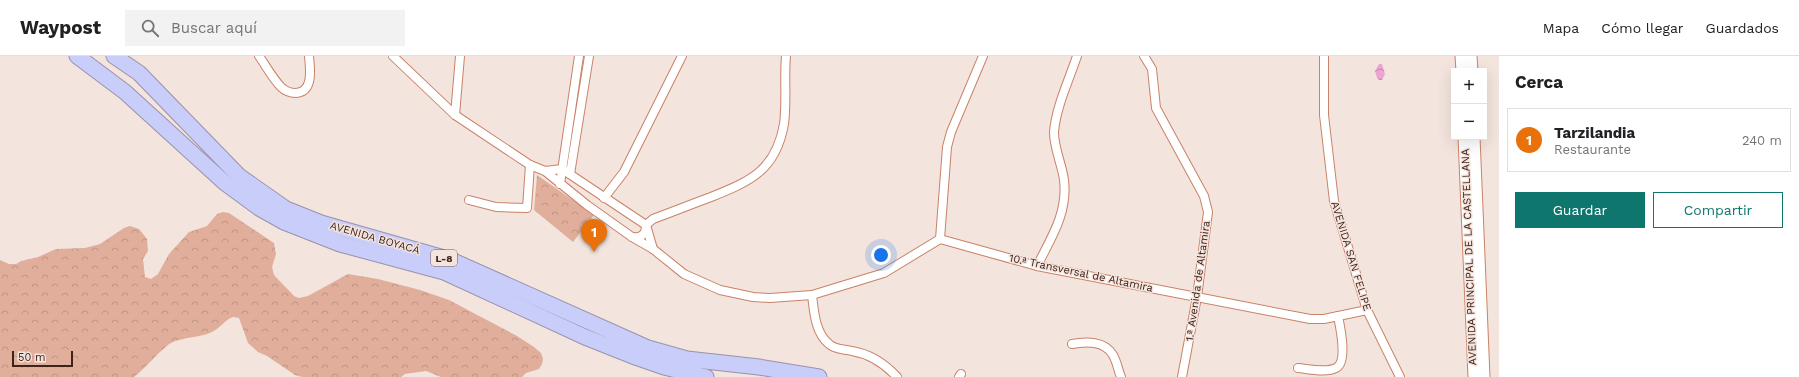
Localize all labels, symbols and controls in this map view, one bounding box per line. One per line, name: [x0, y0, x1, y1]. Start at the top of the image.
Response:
search box: [125, 10, 405, 46]
text: Waypost: [20, 16, 101, 39]
icon: search: [139, 17, 161, 39]
text: Buscar aquí: [171, 19, 257, 37]
text: Mapa: [1543, 20, 1579, 36]
text: Cómo llegar: [1601, 20, 1684, 36]
text: Guardados: [1706, 20, 1779, 36]
map controls: [1451, 68, 1487, 140]
button: +: [1451, 68, 1487, 104]
text: Cerca: [1515, 72, 1563, 92]
button: −: [1451, 104, 1487, 140]
text: Tarzilandia: [1554, 124, 1635, 142]
text: 1: [1526, 133, 1532, 148]
text: 240 m: [1742, 133, 1782, 148]
text: Restaurante: [1554, 142, 1631, 157]
street label: AVENIDA PRINCIPAL DE LA CASTELLANA: [1459, 149, 1479, 365]
button: Guardar: [1515, 192, 1645, 228]
button: Compartir: [1653, 192, 1783, 228]
street label: AVENIDA SAN FELIPE: [1328, 200, 1374, 312]
street label: AVENIDA BOYACÁ: [329, 218, 422, 257]
pin: 1: [581, 219, 607, 252]
street label: 1.ª Avenida de Altamira: [1183, 220, 1213, 342]
your location: [871, 245, 891, 265]
road number: L-8: [431, 250, 457, 266]
street label: 10.ª Transversal de Altamira: [1008, 251, 1154, 295]
scale bar: [12, 349, 73, 368]
text: 50 m: [18, 351, 45, 364]

